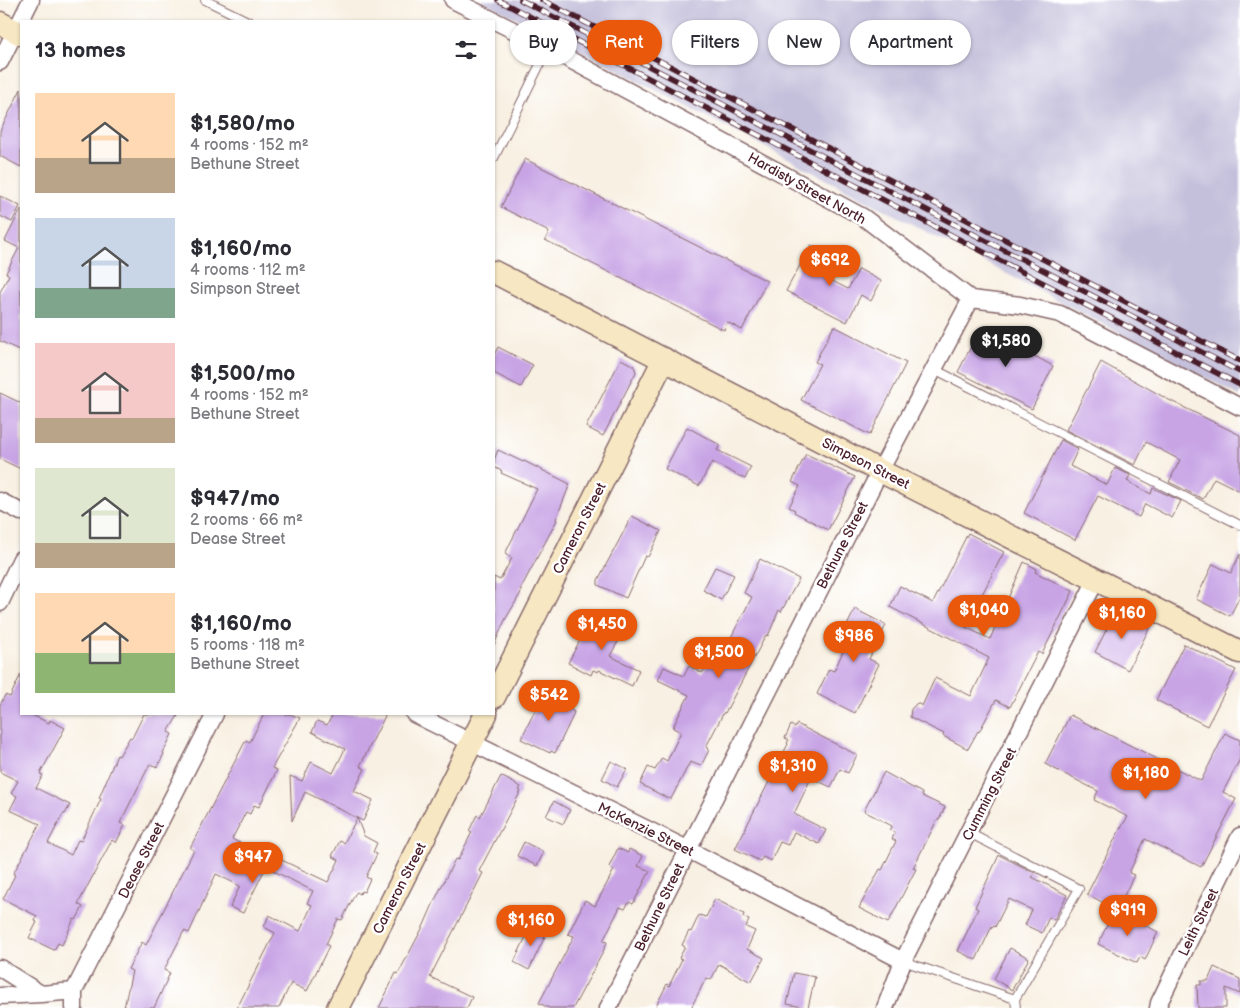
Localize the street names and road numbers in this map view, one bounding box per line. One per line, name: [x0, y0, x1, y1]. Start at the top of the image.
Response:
street label: Hardisty Street North: [745, 149, 869, 228]
street label: Simpson Street: [819, 434, 913, 493]
street label: Cameron Street: [549, 479, 610, 577]
street label: Bethune Street: [813, 498, 872, 592]
street label: Cumming Street: [959, 744, 1021, 844]
street label: McKenzie Street: [595, 799, 697, 860]
street label: Dease Street: [115, 819, 168, 901]
street label: Cameron Street: [369, 839, 430, 937]
street label: Bethune Street: [631, 860, 688, 954]
street label: Leith Street: [1175, 885, 1222, 959]

